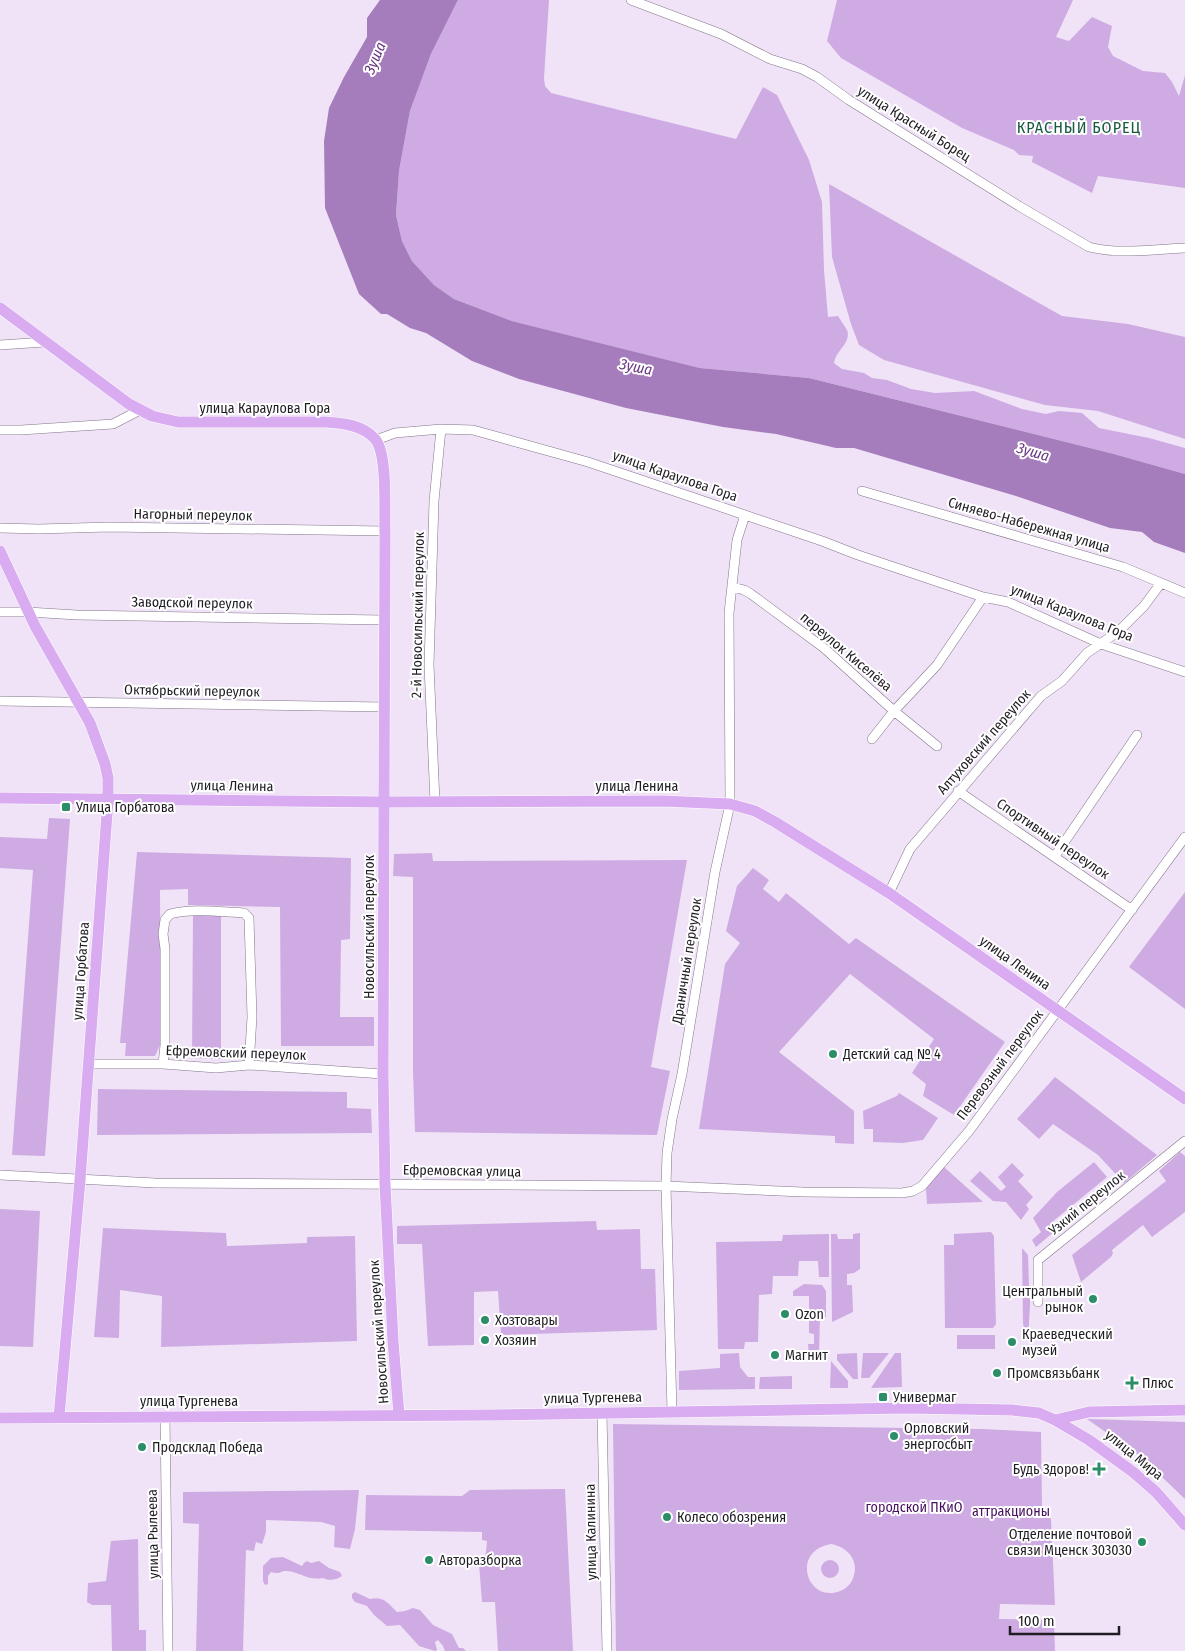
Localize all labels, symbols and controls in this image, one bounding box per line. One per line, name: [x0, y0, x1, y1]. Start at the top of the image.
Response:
water label: Зуша: [360, 39, 390, 78]
street label: улица Красный Борец: [854, 82, 974, 166]
district label: КРАСНЫЙ БОРЕЦ: [1017, 118, 1141, 137]
water label: Зуша: [617, 355, 654, 379]
street label: улица Караулова Гора: [200, 400, 331, 417]
water label: Зуша: [1014, 439, 1052, 465]
street label: улица Караулова Гора: [610, 447, 740, 505]
street label: Синяево-Набережная улица: [946, 494, 1112, 556]
street label: Нагорный переулок: [134, 505, 253, 525]
street label: 2-й Новосильский переулок: [408, 531, 428, 698]
street label: улица Караулова Гора: [1008, 581, 1136, 645]
street label: Заводской переулок: [131, 593, 253, 613]
street label: переулок Киселёва: [797, 609, 895, 695]
street label: Октябрьский переулок: [124, 681, 260, 701]
street label: Алтуховский переулок: [934, 686, 1035, 798]
street label: улица Ленина: [190, 777, 274, 795]
street label: улица Ленина: [596, 778, 679, 795]
street label: Спортивный переулок: [993, 795, 1113, 883]
place label: Улица Горбатова: [75, 799, 175, 816]
marker: Улица Горбатова: [60, 801, 72, 813]
street label: Новосильский переулок: [361, 855, 378, 999]
street label: Драничный переулок: [668, 896, 705, 1026]
street label: улица Горбатова: [69, 921, 93, 1021]
street label: улица Ленина: [976, 932, 1054, 994]
street label: Перевозный переулок: [953, 1006, 1047, 1123]
street label: Ефремовский переулок: [165, 1042, 307, 1064]
place label: Детский сад № 4: [842, 1046, 941, 1063]
marker: Детский сад № 4: [827, 1048, 839, 1060]
street label: Ефремовская улица: [403, 1161, 521, 1181]
street label: Узкий переулок: [1045, 1167, 1129, 1240]
street label: Новосильский переулок: [365, 1259, 393, 1404]
place label: Центральный рынок: [1002, 1283, 1083, 1316]
marker: Центральный рынок: [1087, 1293, 1099, 1305]
place label: Ozon: [795, 1306, 824, 1323]
marker: Ozon: [779, 1308, 791, 1320]
place label: Хозтовары: [495, 1312, 558, 1329]
marker: Хозтовары: [479, 1314, 491, 1326]
place label: Краеведческий музей: [1022, 1326, 1113, 1359]
place label: Хозяин: [495, 1332, 537, 1349]
marker: Хозяин: [479, 1334, 491, 1346]
marker: Краеведческий музей: [1006, 1336, 1018, 1348]
place label: Магнит: [785, 1347, 828, 1364]
marker: Магнит: [769, 1349, 781, 1361]
place label: Промсвязьбанк: [1007, 1365, 1100, 1382]
marker: Промсвязьбанк: [991, 1367, 1003, 1379]
place label: Плюс: [1142, 1375, 1174, 1392]
marker: Плюс: [1126, 1377, 1138, 1389]
street label: улица Тургенева: [544, 1389, 642, 1407]
place label: Универмаг: [892, 1389, 957, 1406]
marker: Универмаг: [877, 1391, 889, 1403]
street label: улица Тургенева: [140, 1393, 238, 1410]
place label: Орловский энергосбыт: [904, 1420, 973, 1453]
street label: улица Мира: [1101, 1426, 1167, 1484]
marker: Орловский энергосбыт: [888, 1430, 900, 1442]
place label: Продсклад Победа: [152, 1439, 263, 1456]
marker: Продсклад Победа: [136, 1441, 148, 1453]
place label: Будь Здоров!: [1013, 1461, 1089, 1478]
marker: Будь Здоров!: [1093, 1463, 1105, 1475]
street label: улица Калинина: [582, 1483, 600, 1580]
street label: улица Рылеева: [144, 1489, 162, 1579]
park label: городской ПКиО: [866, 1499, 963, 1516]
park label: аттракционы: [972, 1503, 1050, 1520]
place label: Колесо обозрения: [677, 1509, 786, 1526]
marker: Колесо обозрения: [661, 1511, 673, 1523]
place label: Отделение почтовой связи Мценск 303030: [1007, 1526, 1132, 1559]
marker: Отделение почтовой связи Мценск 303030: [1136, 1536, 1148, 1548]
place label: Авторазборка: [439, 1552, 522, 1569]
marker: Авторазборка: [423, 1554, 435, 1566]
scale bar: [1010, 1604, 1119, 1636]
text: 100 m: [1018, 1612, 1055, 1630]

